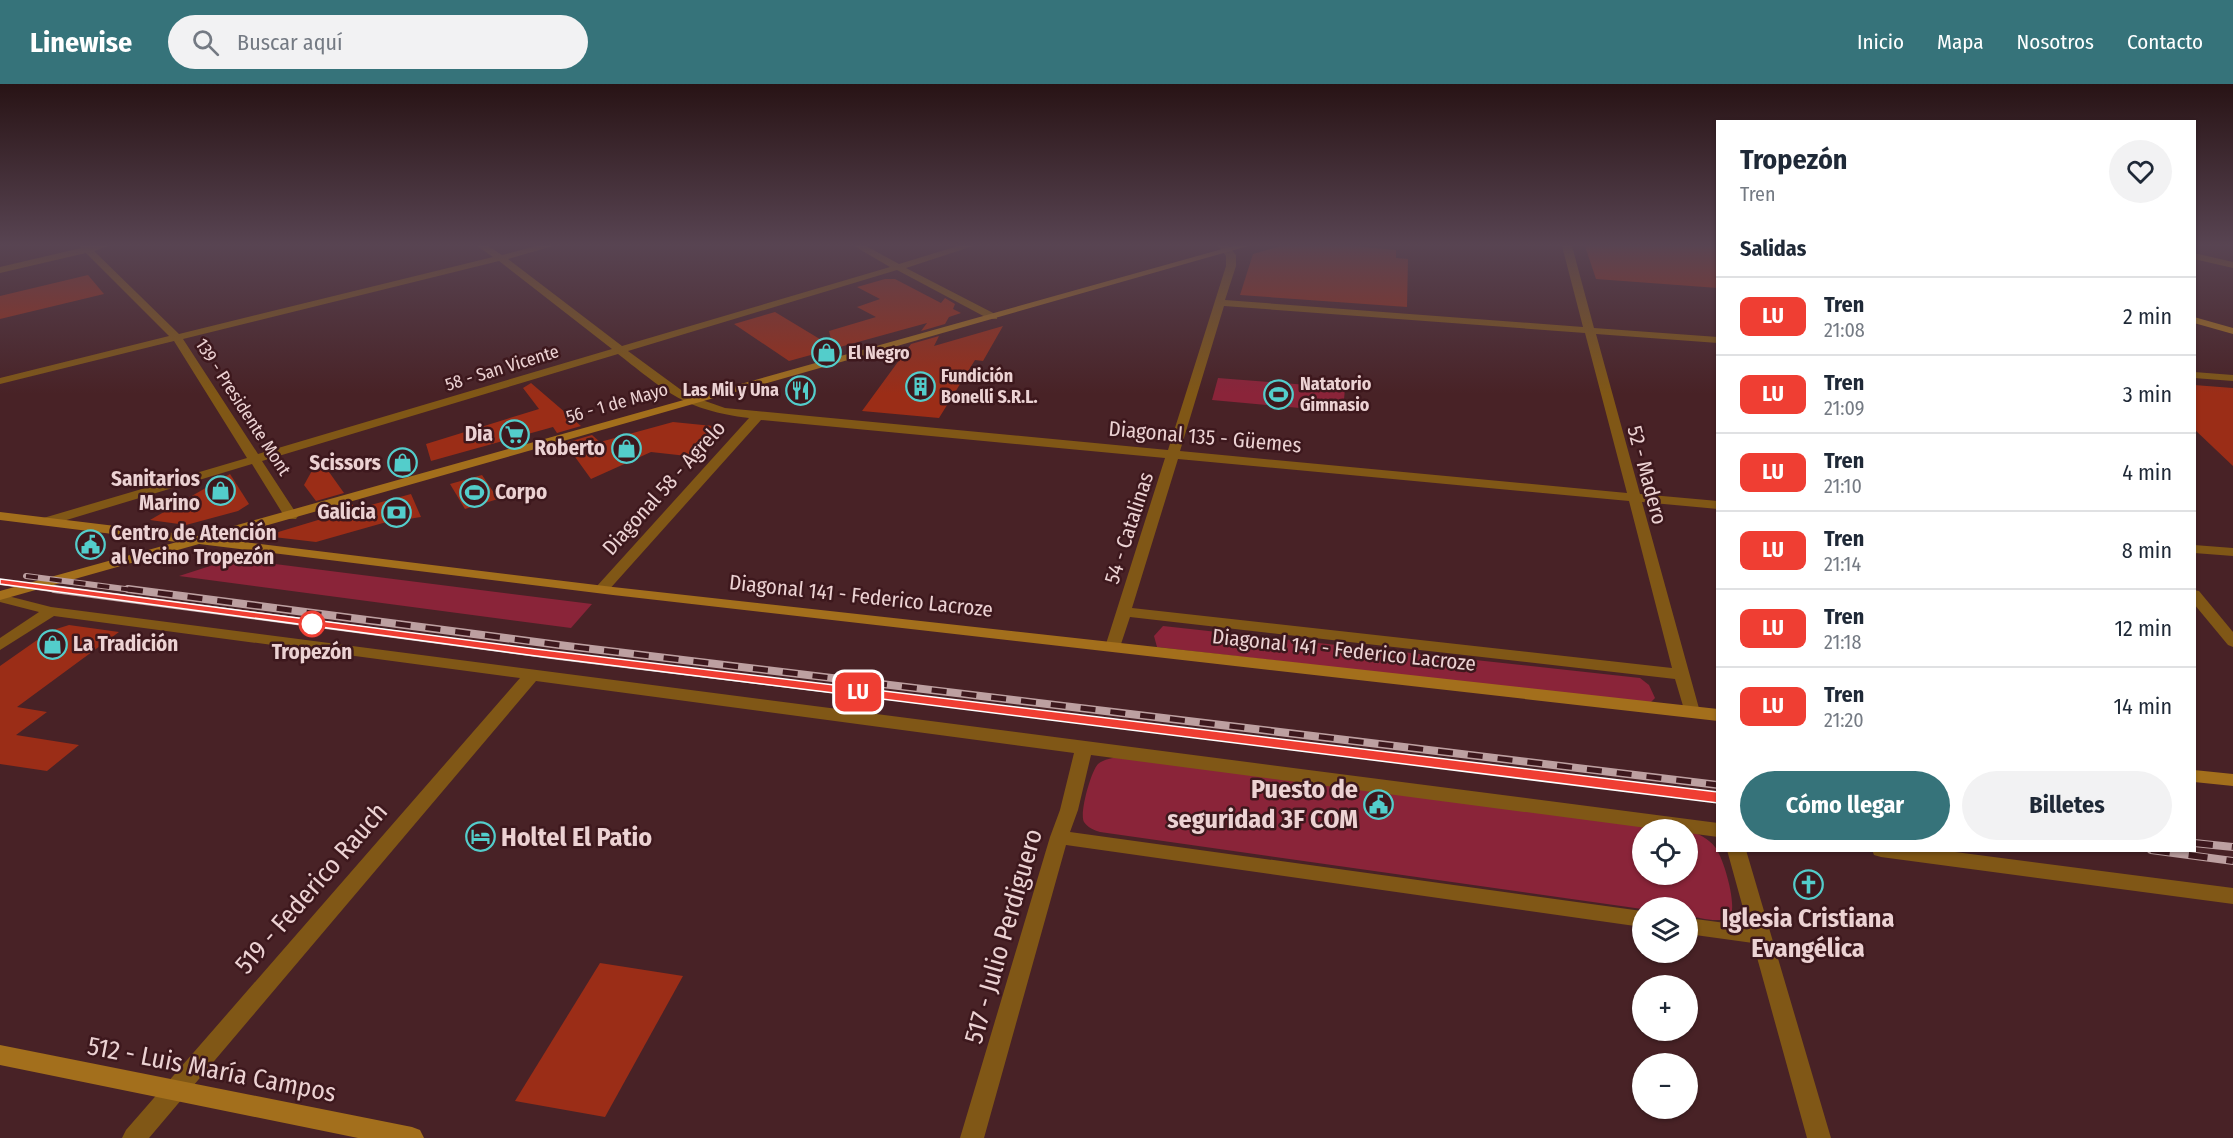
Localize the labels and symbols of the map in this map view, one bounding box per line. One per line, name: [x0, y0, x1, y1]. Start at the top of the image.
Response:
street label: 139 - Presidente Mont: [190, 334, 296, 480]
shop icon: El Negro: [811, 337, 843, 369]
street label: 58 - San Vicente: [442, 340, 562, 396]
place label: El Negro: [848, 342, 910, 364]
place label: Fundición Bonelli S.R.L.: [941, 365, 1038, 408]
building icon: Fundición Bonelli S.R.L.: [904, 370, 936, 402]
place label: Natatorio Gimnasio: [1300, 373, 1372, 416]
restaurant icon: Las Mil y Una: [784, 374, 816, 406]
street label: 56 - 1 de Mayo: [563, 378, 671, 428]
sports icon: Natatorio Gimnasio: [1263, 378, 1295, 410]
place label: Las Mil y Una: [683, 379, 779, 401]
street label: Diagonal 58 - Agrelo: [597, 415, 731, 561]
street label: Diagonal 135 - Güemes: [1107, 416, 1303, 458]
supermarket icon: Dia: [498, 418, 530, 450]
place label: Dia: [465, 421, 493, 447]
street label: 52 - Madero: [1621, 423, 1673, 527]
shop icon: Roberto: [610, 432, 642, 464]
place label: Roberto: [534, 435, 605, 461]
shop icon: Scissors: [386, 447, 418, 479]
place label: Scissors: [309, 450, 381, 476]
place label: Sanitarios Marino: [111, 466, 200, 516]
street label: 54 - Catalinas: [1099, 469, 1159, 587]
shop icon: Sanitarios Marino: [205, 475, 237, 507]
sports icon: Corpo: [458, 476, 490, 508]
place label: Corpo: [495, 479, 547, 505]
bank icon: Galicia: [381, 496, 413, 528]
place label: Galicia: [317, 499, 376, 525]
place label: Centro de Atención al Vecino Tropezón: [111, 520, 277, 570]
public building icon: Centro de Atención al Vecino Tropezón: [74, 529, 106, 561]
street label: Diagonal 141 - Federico Lacroze: [728, 569, 994, 623]
marker: Tropezón: [299, 611, 325, 637]
street label: Diagonal 141 - Federico Lacroze: [1211, 623, 1477, 677]
shop icon: La Tradición: [36, 628, 68, 660]
place label: La Tradición: [73, 631, 178, 657]
place label: Tropezón: [272, 639, 352, 665]
line badge: LU: [831, 672, 885, 712]
place label: Puesto de seguridad 3F COM: [1167, 774, 1358, 835]
public building icon: Puesto de seguridad 3F COM: [1363, 788, 1395, 820]
street label: 519 - Federico Rauch: [229, 796, 394, 980]
hotel icon: Holtel El Patio: [464, 821, 496, 853]
place label: Holtel El Patio: [501, 822, 652, 853]
street label: 517 - Julio Perdiguero: [958, 825, 1049, 1047]
church icon: Iglesia Cristiana Evangélica: [1792, 868, 1824, 900]
place label: Iglesia Cristiana Evangélica: [1722, 903, 1894, 964]
street label: 512 - Luis María Campos: [85, 1030, 339, 1109]

